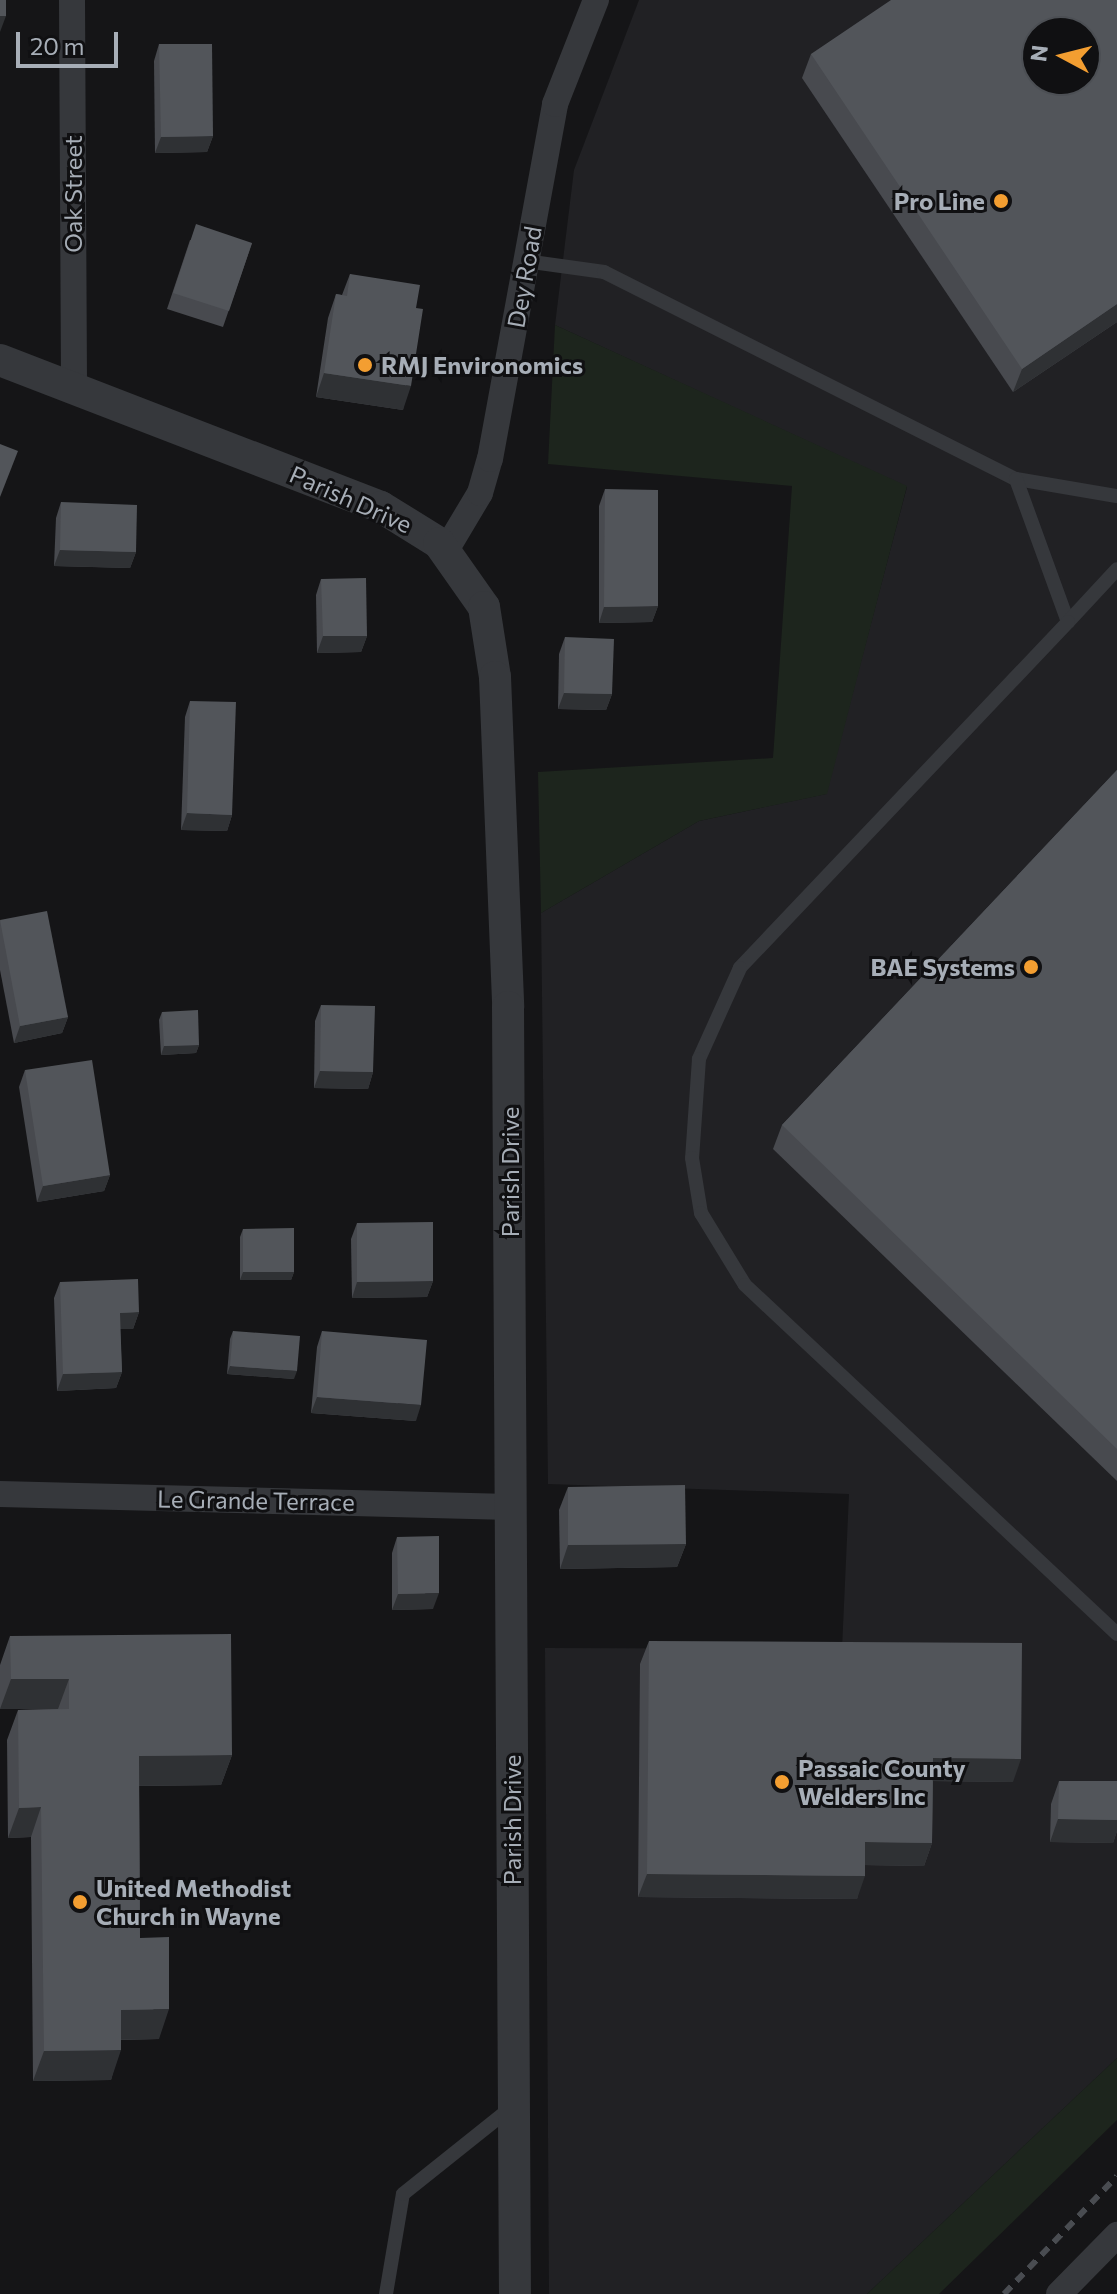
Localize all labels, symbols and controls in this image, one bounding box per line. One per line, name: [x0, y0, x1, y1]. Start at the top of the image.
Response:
scale bar: [20, 16, 122, 66]
north arrow: [1021, 16, 1101, 96]
text: 20 m: [30, 31, 84, 60]
text: N: [1024, 43, 1053, 63]
street label: Oak Street: [59, 135, 87, 253]
place label: Pro Line: [894, 187, 985, 215]
marker: Pro Line: [992, 192, 1010, 210]
street label: Dey Road: [501, 224, 547, 330]
place label: RMJ Environomics: [381, 351, 583, 379]
marker: RMJ Environomics: [356, 356, 374, 374]
street label: Parish Drive: [285, 459, 417, 539]
place label: BAE Systems: [871, 953, 1015, 981]
marker: BAE Systems: [1022, 958, 1040, 976]
street label: Parish Drive: [496, 1107, 524, 1237]
street label: Le Grande Terrace: [157, 1484, 355, 1516]
place label: Passaic County Welders Inc: [798, 1754, 966, 1810]
street label: Parish Drive: [498, 1755, 526, 1885]
marker: Passaic County Welders Inc: [773, 1773, 791, 1791]
place label: United Methodist Church in Wayne: [96, 1874, 291, 1930]
marker: United Methodist Church in Wayne: [71, 1893, 89, 1911]

